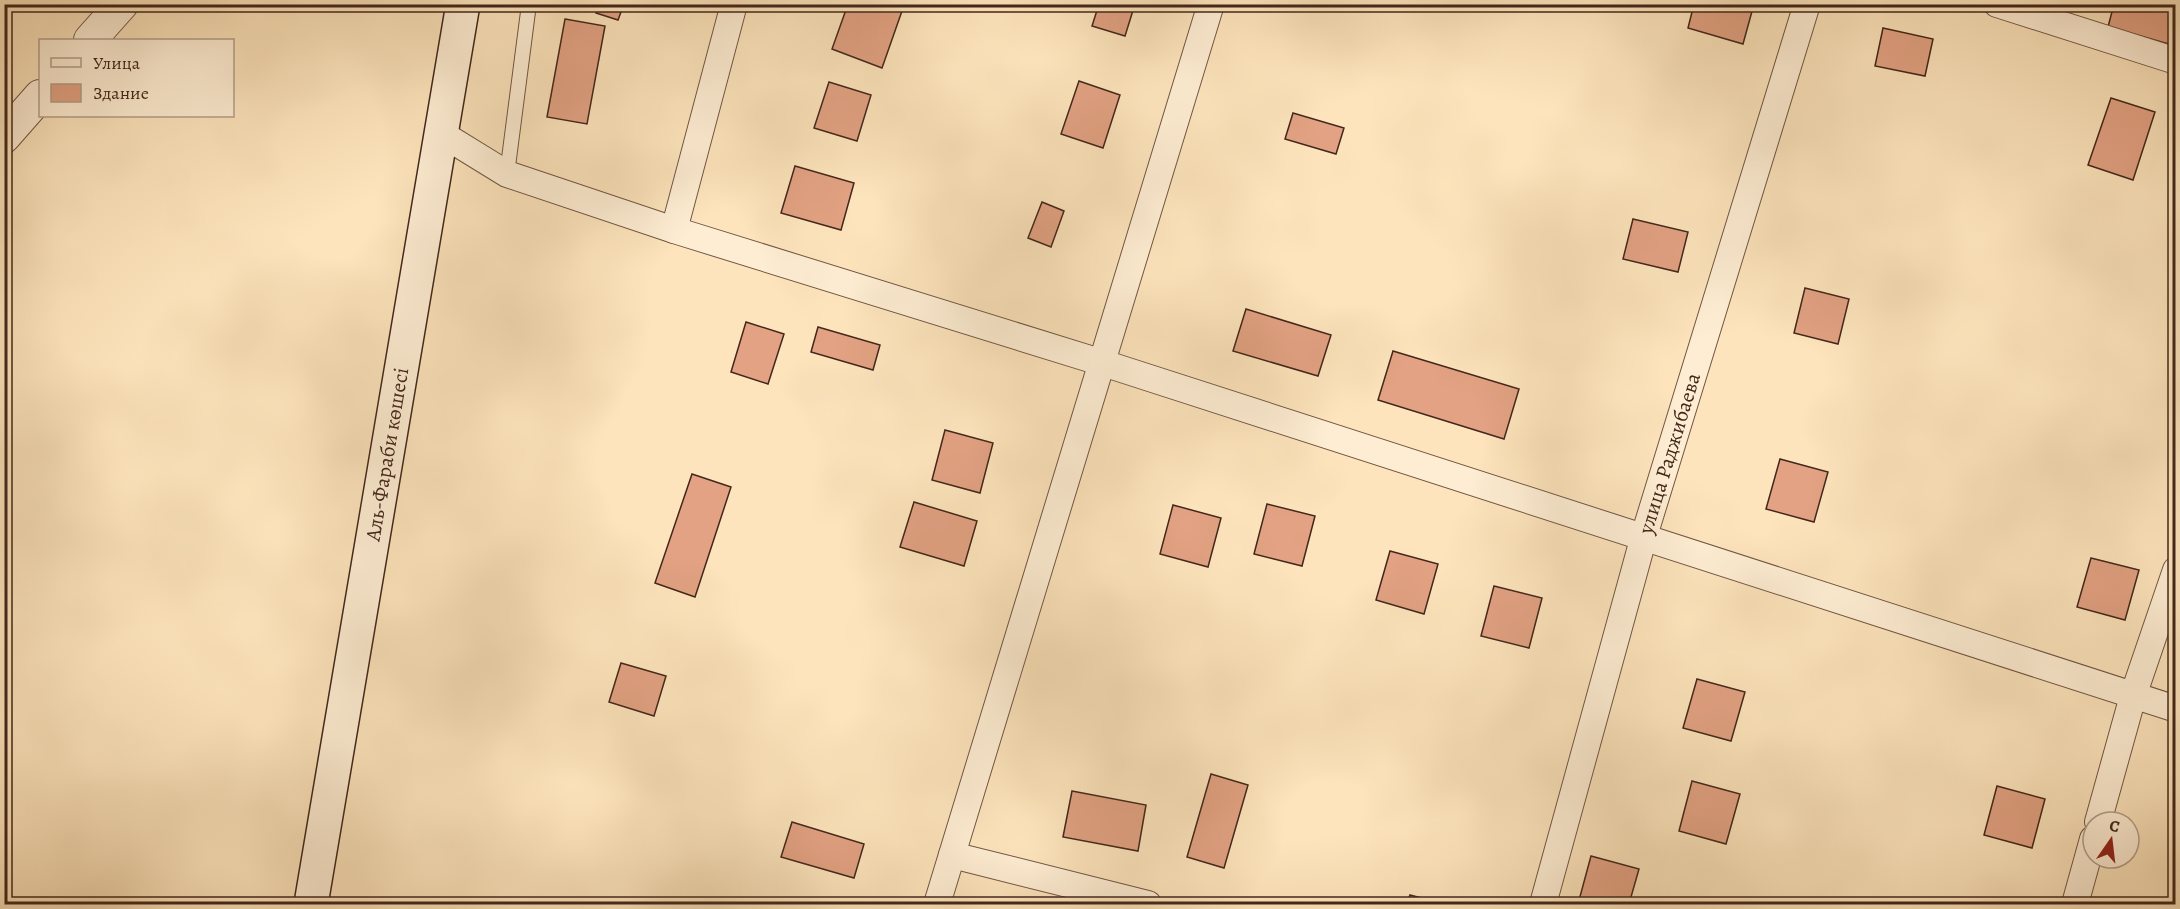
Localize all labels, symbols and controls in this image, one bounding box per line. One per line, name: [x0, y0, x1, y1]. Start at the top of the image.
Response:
legend: [39, 39, 234, 117]
text: Улица: [93, 51, 141, 75]
text: Здание: [93, 81, 149, 105]
street label: Аль-Фараби көшесі: [358, 365, 415, 544]
street label: улица Раджибаева: [1631, 369, 1707, 538]
north arrow: [2081, 810, 2141, 870]
text: С: [2107, 815, 2122, 838]

